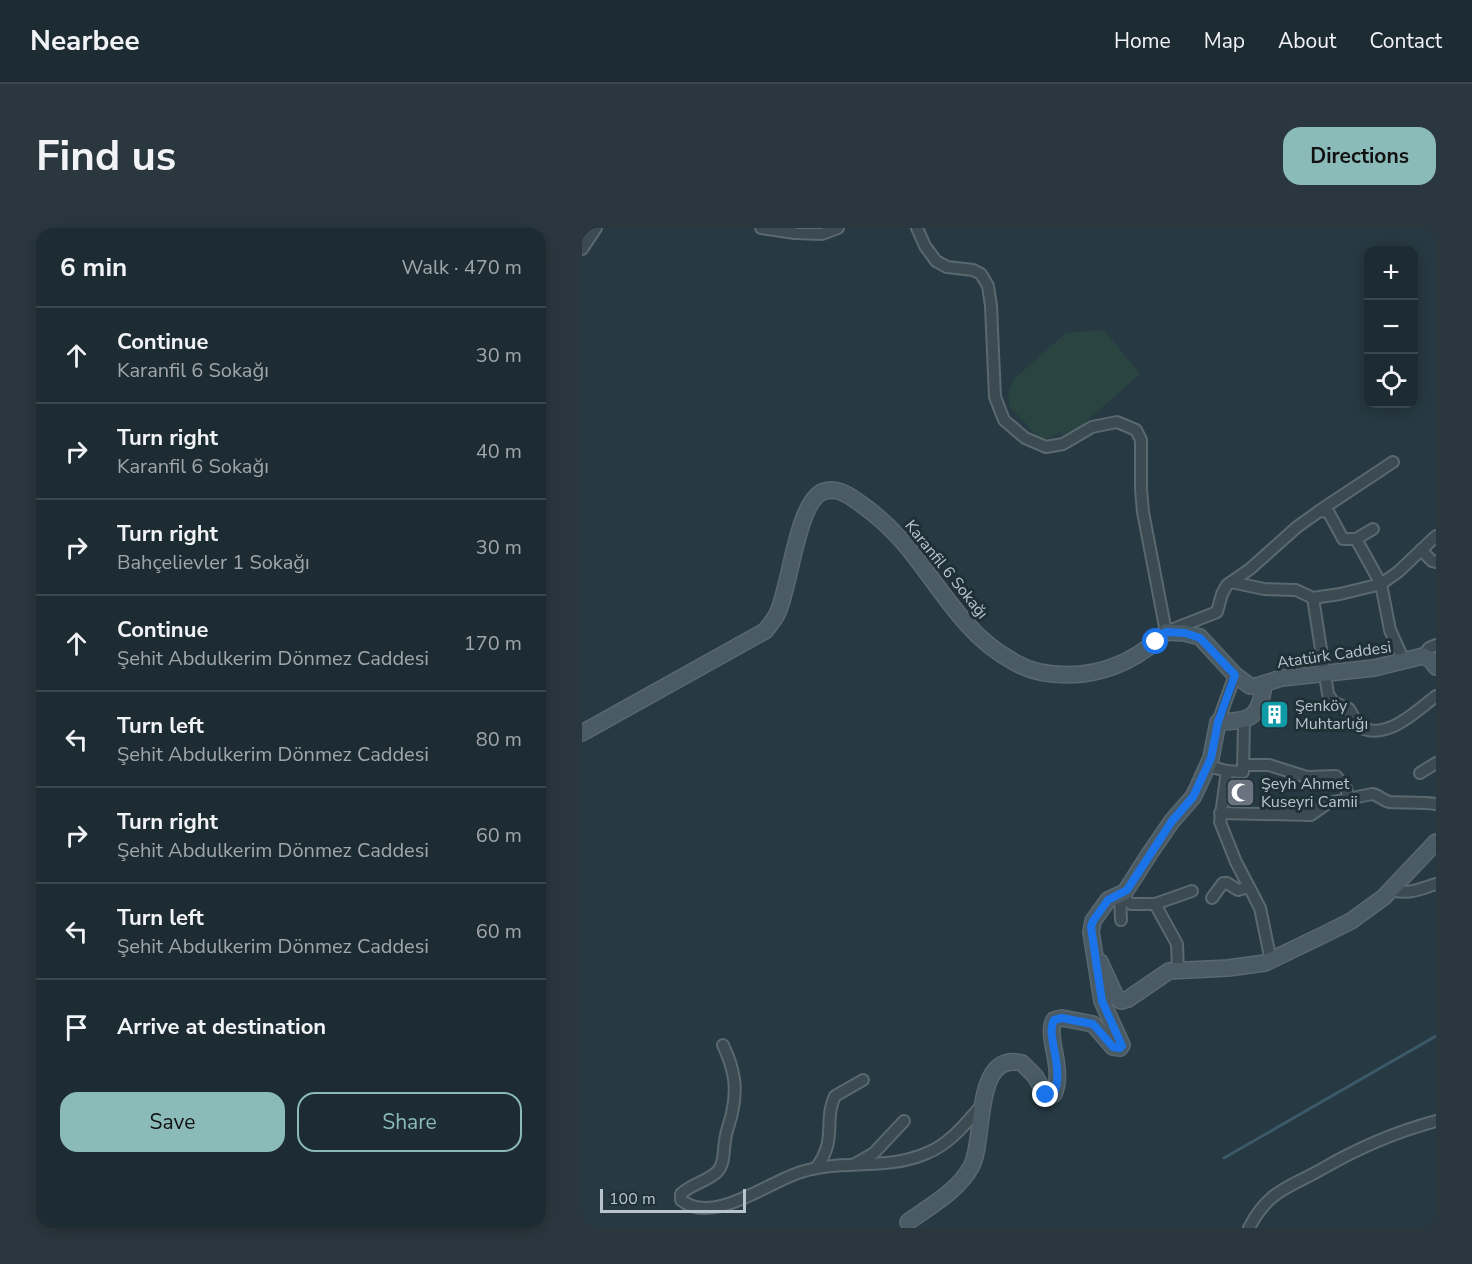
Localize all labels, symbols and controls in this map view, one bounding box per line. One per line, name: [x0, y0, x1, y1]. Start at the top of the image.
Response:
text: Nearbee: [30, 22, 140, 60]
text: Home: [1114, 27, 1171, 55]
text: Map: [1204, 27, 1245, 55]
text: About: [1278, 27, 1336, 55]
text: Contact: [1369, 27, 1442, 55]
button: Directions: [1283, 127, 1436, 185]
text: Find us: [36, 128, 176, 185]
map controls: [1364, 246, 1418, 408]
button: +: [1364, 246, 1418, 300]
text: 6 min: [60, 250, 127, 285]
text: Walk · 470 m: [402, 254, 522, 281]
button: −: [1364, 300, 1418, 354]
text: Continue: [117, 327, 208, 357]
icon: ahead: [60, 339, 93, 372]
text: 30 m: [476, 342, 522, 369]
button: locate: [1364, 354, 1418, 408]
text: Karanfil 6 Sokağı: [117, 357, 269, 384]
text: Turn right: [117, 423, 218, 453]
icon: right: [60, 435, 93, 468]
text: 40 m: [476, 438, 522, 465]
text: Karanfil 6 Sokağı: [117, 453, 269, 480]
street label: Karanfil 6 Sokağı: [899, 516, 993, 624]
text: Turn right: [117, 519, 218, 549]
icon: right: [60, 531, 93, 564]
text: 30 m: [476, 534, 522, 561]
text: Bahçelievler 1 Sokağı: [117, 549, 310, 576]
text: Continue: [117, 615, 208, 645]
icon: ahead: [60, 627, 93, 660]
route start: [1142, 628, 1168, 654]
text: 170 m: [464, 630, 522, 657]
street label: Atatürk Caddesi: [1275, 636, 1393, 674]
text: Şehit Abdulkerim Dönmez Caddesi: [117, 645, 429, 672]
place label: Şenköy Muhtarlığı: [1295, 695, 1368, 735]
building icon: Şenköy Muhtarlığı: [1258, 698, 1290, 730]
text: Turn left: [117, 711, 204, 741]
icon: left: [60, 723, 93, 756]
text: 80 m: [476, 726, 522, 753]
text: Şehit Abdulkerim Dönmez Caddesi: [117, 741, 429, 768]
place label: Şeyh Ahmet Kuseyri Camii: [1261, 773, 1358, 813]
mosque icon: Şeyh Ahmet Kuseyri Camii: [1224, 776, 1256, 808]
text: Turn right: [117, 807, 218, 837]
icon: right: [60, 819, 93, 852]
text: 60 m: [476, 822, 522, 849]
text: Şehit Abdulkerim Dönmez Caddesi: [117, 837, 429, 864]
text: Turn left: [117, 903, 204, 933]
icon: left: [60, 915, 93, 948]
text: 60 m: [476, 918, 522, 945]
text: Şehit Abdulkerim Dönmez Caddesi: [117, 933, 429, 960]
icon: arrive: [60, 1011, 93, 1044]
text: Arrive at destination: [117, 1012, 326, 1042]
route end: [1032, 1081, 1058, 1107]
button: Save: [60, 1092, 285, 1152]
button: Share: [297, 1092, 522, 1152]
scale bar: [600, 1186, 746, 1214]
text: 100 m: [609, 1188, 656, 1210]

